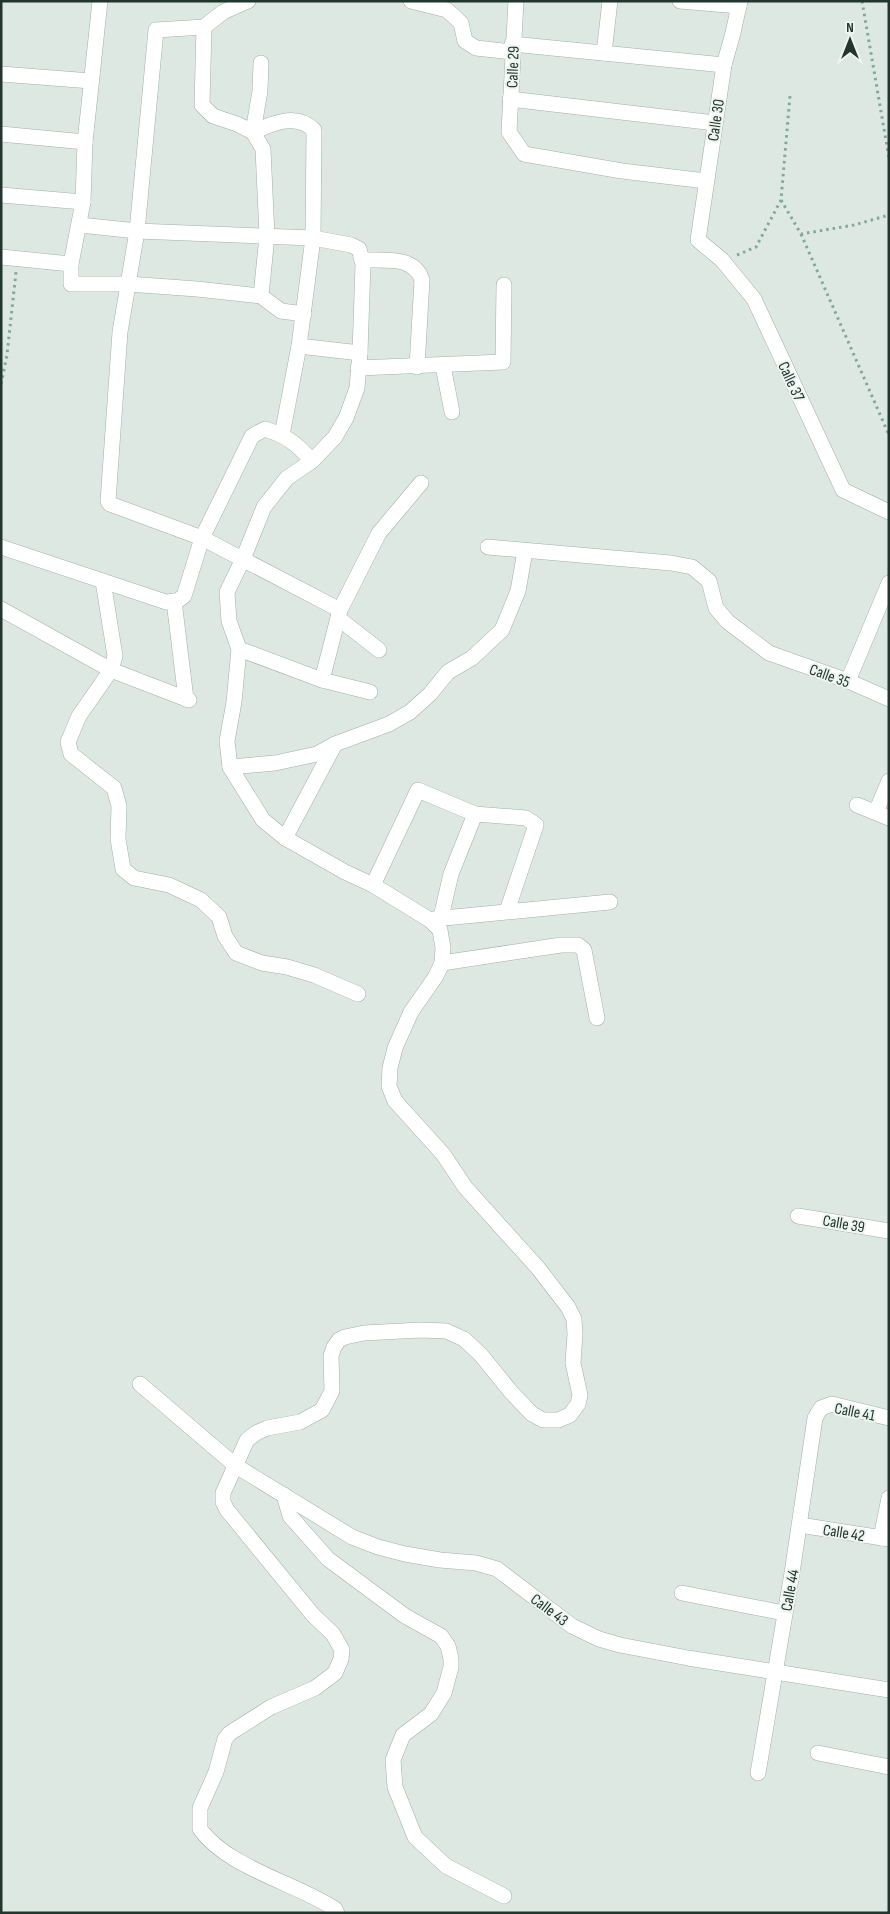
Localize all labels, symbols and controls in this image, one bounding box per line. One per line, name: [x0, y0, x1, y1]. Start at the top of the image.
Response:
north arrow: [825, 15, 875, 65]
text: N: [846, 19, 854, 36]
street label: Calle 29: [503, 46, 524, 89]
street label: Calle 30: [704, 98, 729, 143]
street label: Calle 37: [773, 359, 808, 405]
street label: Calle 35: [807, 660, 852, 692]
street label: Calle 39: [821, 1211, 866, 1238]
street label: Calle 41: [833, 1399, 877, 1426]
street label: Calle 42: [822, 1521, 866, 1546]
street label: Calle 44: [777, 1568, 804, 1613]
street label: Calle 43: [527, 1590, 572, 1630]

